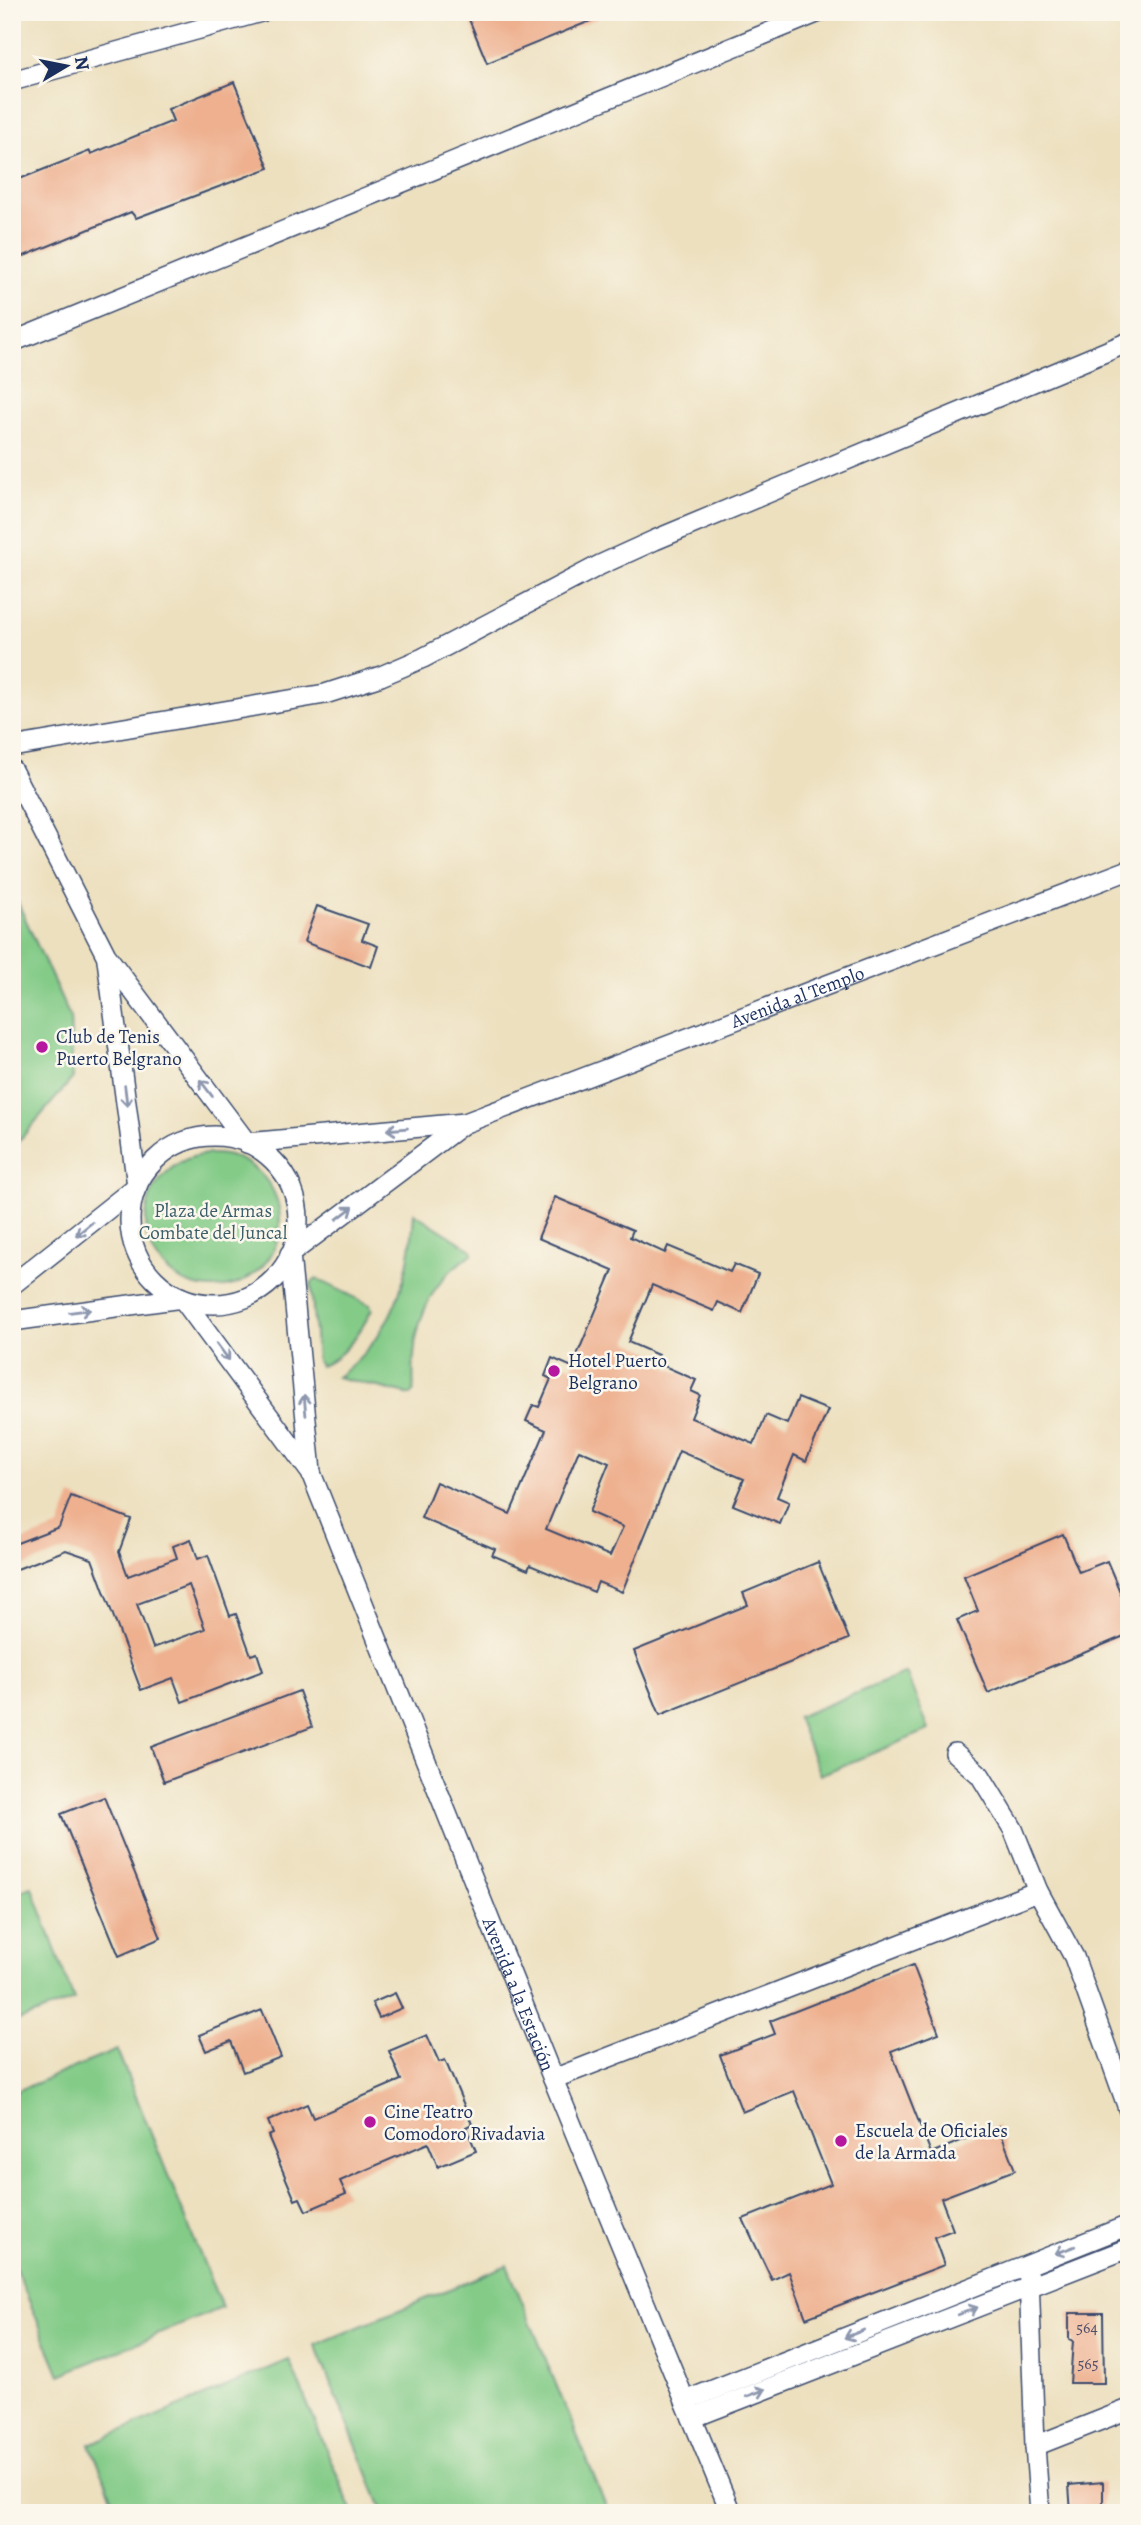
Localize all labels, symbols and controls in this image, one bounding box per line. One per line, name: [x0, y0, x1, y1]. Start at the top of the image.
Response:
north arrow: [32, 32, 102, 102]
text: N: [68, 54, 96, 72]
street label: Avenida al Templo: [726, 960, 868, 1035]
place label: Club de Tenis Puerto Belgrano: [56, 1024, 182, 1072]
marker: Club de Tenis Puerto Belgrano: [34, 1039, 50, 1055]
one-way arrow: [198, 1080, 213, 1098]
one-way arrow: [119, 1084, 132, 1107]
one-way arrow: [386, 1123, 408, 1136]
park label: Plaza de Armas Combate del Juncal: [139, 1198, 288, 1246]
one-way arrow: [335, 1206, 354, 1221]
one-way arrow: [75, 1221, 93, 1236]
one-way arrow: [68, 1305, 91, 1318]
one-way arrow: [215, 1343, 230, 1362]
place label: Hotel Puerto Belgrano: [568, 1348, 667, 1396]
marker: Hotel Puerto Belgrano: [546, 1363, 562, 1379]
one-way arrow: [298, 1395, 311, 1417]
street label: Avenida a la Estación: [475, 1913, 560, 2075]
place label: Cine Teatro Comodoro Rivadavia: [384, 2099, 546, 2147]
marker: Cine Teatro Comodoro Rivadavia: [362, 2114, 378, 2130]
place label: Escuela de Oficiales de la Armada: [855, 2118, 1008, 2166]
marker: Escuela de Oficiales de la Armada: [833, 2133, 849, 2149]
one-way arrow: [1055, 2245, 1077, 2257]
one-way arrow: [956, 2304, 978, 2317]
house number: 564: [1076, 2317, 1098, 2339]
one-way arrow: [843, 2328, 865, 2341]
house number: 565: [1077, 2353, 1099, 2375]
one-way arrow: [744, 2386, 766, 2399]

